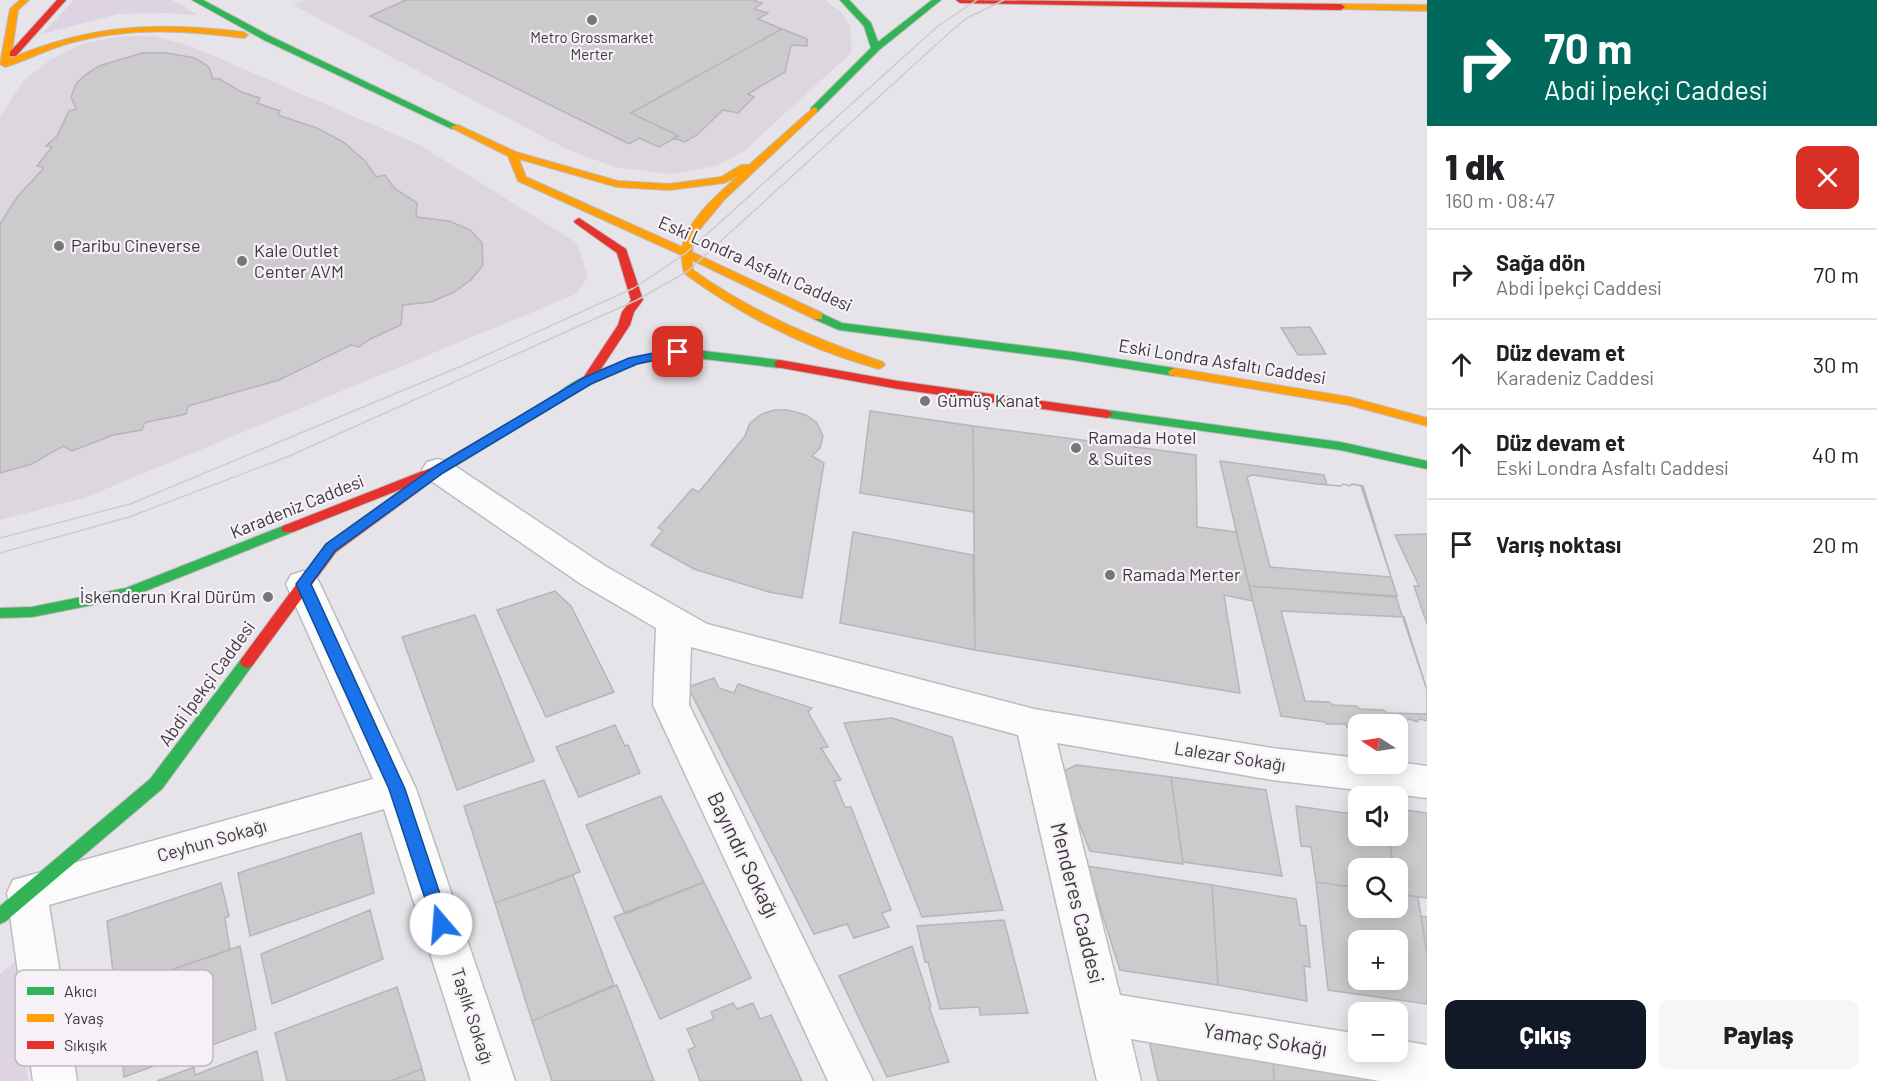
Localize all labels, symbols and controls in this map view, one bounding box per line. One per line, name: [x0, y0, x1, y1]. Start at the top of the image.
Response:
marker: Metro Grossmarket Merter: [585, 13, 599, 27]
text: 70 m: [1544, 22, 1632, 72]
icon: right: [1445, 24, 1523, 102]
place label: Metro Grossmarket Merter: [530, 28, 654, 63]
text: Abdi İpekçi Caddesi: [1544, 73, 1767, 105]
text: 1 dk: [1445, 144, 1505, 187]
button: close: [1796, 146, 1859, 209]
text: 160 m · 08:47: [1445, 188, 1555, 212]
street label: Eski Londra Asfaltı Caddesi: [655, 210, 855, 316]
place label: Paribu Cineverse: [71, 234, 201, 256]
marker: Paribu Cineverse: [52, 239, 66, 253]
place label: Kale Outlet Center AVM: [254, 239, 344, 282]
text: Sağa dön: [1496, 249, 1585, 275]
marker: Kale Outlet Center AVM: [235, 254, 249, 268]
icon: right: [1445, 258, 1478, 291]
text: 70 m: [1814, 261, 1859, 287]
text: Abdi İpekçi Caddesi: [1496, 275, 1662, 299]
pin: [652, 326, 703, 377]
street label: Eski Londra Asfaltı Caddesi: [1117, 334, 1327, 388]
icon: arrive: [661, 335, 694, 368]
text: Düz devam et: [1496, 339, 1625, 365]
icon: ahead: [1445, 348, 1478, 381]
text: 30 m: [1813, 351, 1859, 377]
text: Karadeniz Caddesi: [1496, 365, 1654, 389]
place label: Gümüş Kanat: [937, 389, 1040, 411]
marker: Gümüş Kanat: [918, 394, 932, 408]
place label: Ramada Hotel & Suites: [1088, 426, 1196, 469]
text: Düz devam et: [1496, 429, 1625, 455]
icon: ahead: [1445, 438, 1478, 471]
marker: Ramada Hotel & Suites: [1069, 441, 1083, 455]
text: 40 m: [1812, 441, 1859, 467]
text: Eski Londra Asfaltı Caddesi: [1496, 455, 1729, 479]
street label: Karadeniz Caddesi: [227, 469, 367, 543]
icon: arrive: [1445, 528, 1478, 561]
text: Varış noktası: [1496, 531, 1621, 557]
text: 20 m: [1812, 531, 1859, 557]
place label: Ramada Merter: [1122, 563, 1241, 585]
marker: Ramada Merter: [1103, 568, 1117, 582]
place label: İskenderun Kral Dürüm: [80, 585, 256, 607]
marker: İskenderun Kral Dürüm: [261, 590, 275, 604]
street label: Abdi İpekçi Caddesi: [154, 617, 259, 750]
north arrow: [1348, 714, 1408, 774]
map controls: [1348, 714, 1408, 1062]
street label: Lalezar Sokağı: [1173, 736, 1287, 776]
button: sound: [1348, 786, 1408, 846]
street label: Bayındır Sokağı: [703, 787, 786, 921]
street label: Ceyhun Sokağı: [154, 814, 269, 866]
street label: Menderes Caddesi: [1046, 820, 1111, 986]
button: search: [1348, 858, 1408, 918]
position arrow: [409, 892, 473, 956]
button: +: [1348, 930, 1408, 990]
street label: Taşlık Sokağı: [447, 965, 499, 1067]
legend: [15, 970, 213, 1066]
text: Akıcı: [64, 981, 97, 1000]
button: Çıkış: [1445, 1000, 1646, 1069]
button: Paylaş: [1658, 1000, 1859, 1069]
button: −: [1348, 1002, 1408, 1062]
text: Yavaş: [64, 1008, 104, 1027]
street label: Yamaç Sokağı: [1201, 1016, 1329, 1061]
text: Sıkışık: [64, 1035, 107, 1054]

